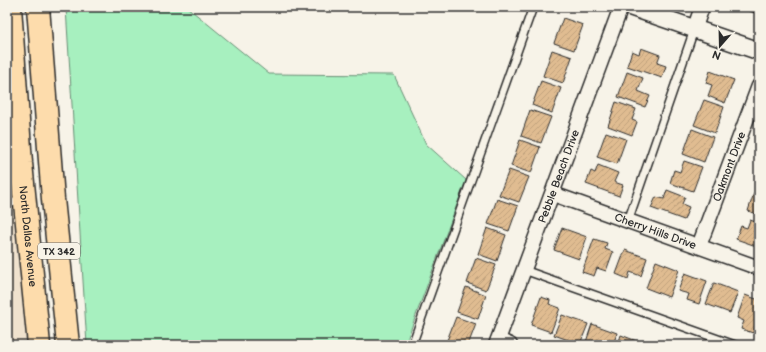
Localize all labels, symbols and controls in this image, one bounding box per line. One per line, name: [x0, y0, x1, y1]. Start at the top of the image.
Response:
north arrow: [700, 26, 740, 66]
text: N: [711, 47, 723, 62]
street label: Pebble Beach Drive: [536, 127, 582, 225]
street label: Oakmont Drive: [710, 129, 749, 203]
street label: North Dallas Avenue: [16, 185, 39, 288]
street label: Cherry Hills Drive: [613, 211, 699, 252]
road number: TX 342: [38, 243, 80, 259]

